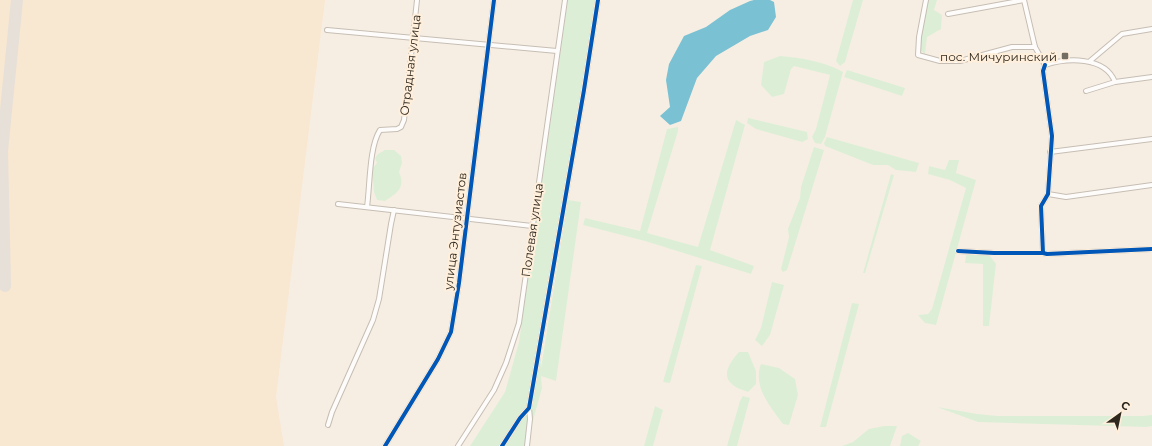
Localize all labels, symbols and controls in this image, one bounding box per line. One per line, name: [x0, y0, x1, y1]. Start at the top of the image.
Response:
street label: Отрадная улица: [396, 14, 424, 116]
place label: пос. Мичуринский: [940, 49, 1057, 64]
marker: пос. Мичуринский: [1060, 51, 1070, 61]
street label: улица Энтузиастов: [440, 171, 470, 292]
street label: Полевая улица: [518, 182, 546, 278]
north arrow: [1100, 394, 1140, 434]
text: С: [1118, 398, 1133, 414]

